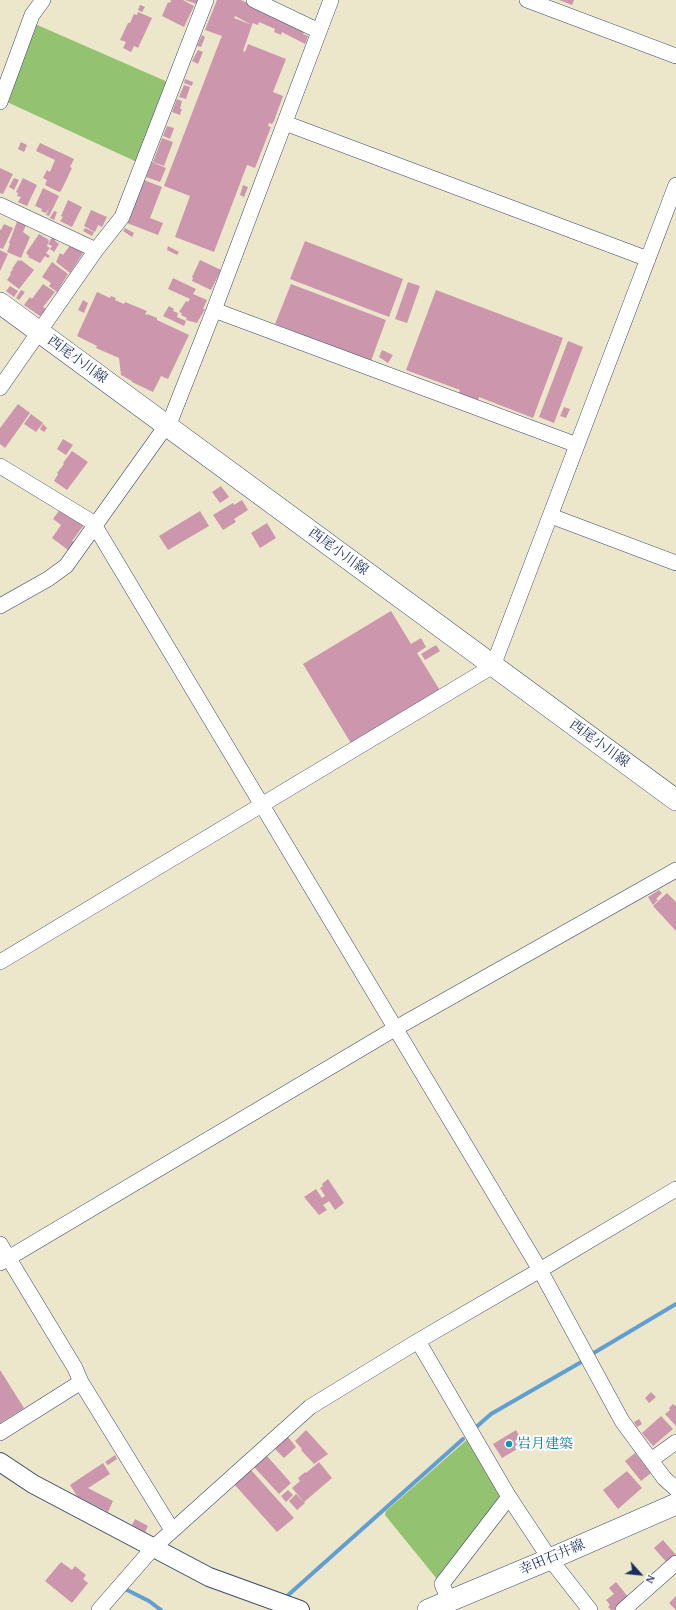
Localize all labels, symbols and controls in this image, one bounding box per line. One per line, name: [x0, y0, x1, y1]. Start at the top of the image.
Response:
street label: 西尾小川線: [44, 333, 110, 387]
street label: 西尾小川線: [305, 525, 371, 579]
street label: 西尾小川線: [566, 717, 632, 771]
place label: 岩月建築: [517, 1436, 573, 1452]
marker: 岩月建築: [504, 1439, 514, 1449]
street label: 幸田石井線: [517, 1537, 587, 1579]
north arrow: [620, 1554, 660, 1594]
text: N: [642, 1573, 659, 1586]

